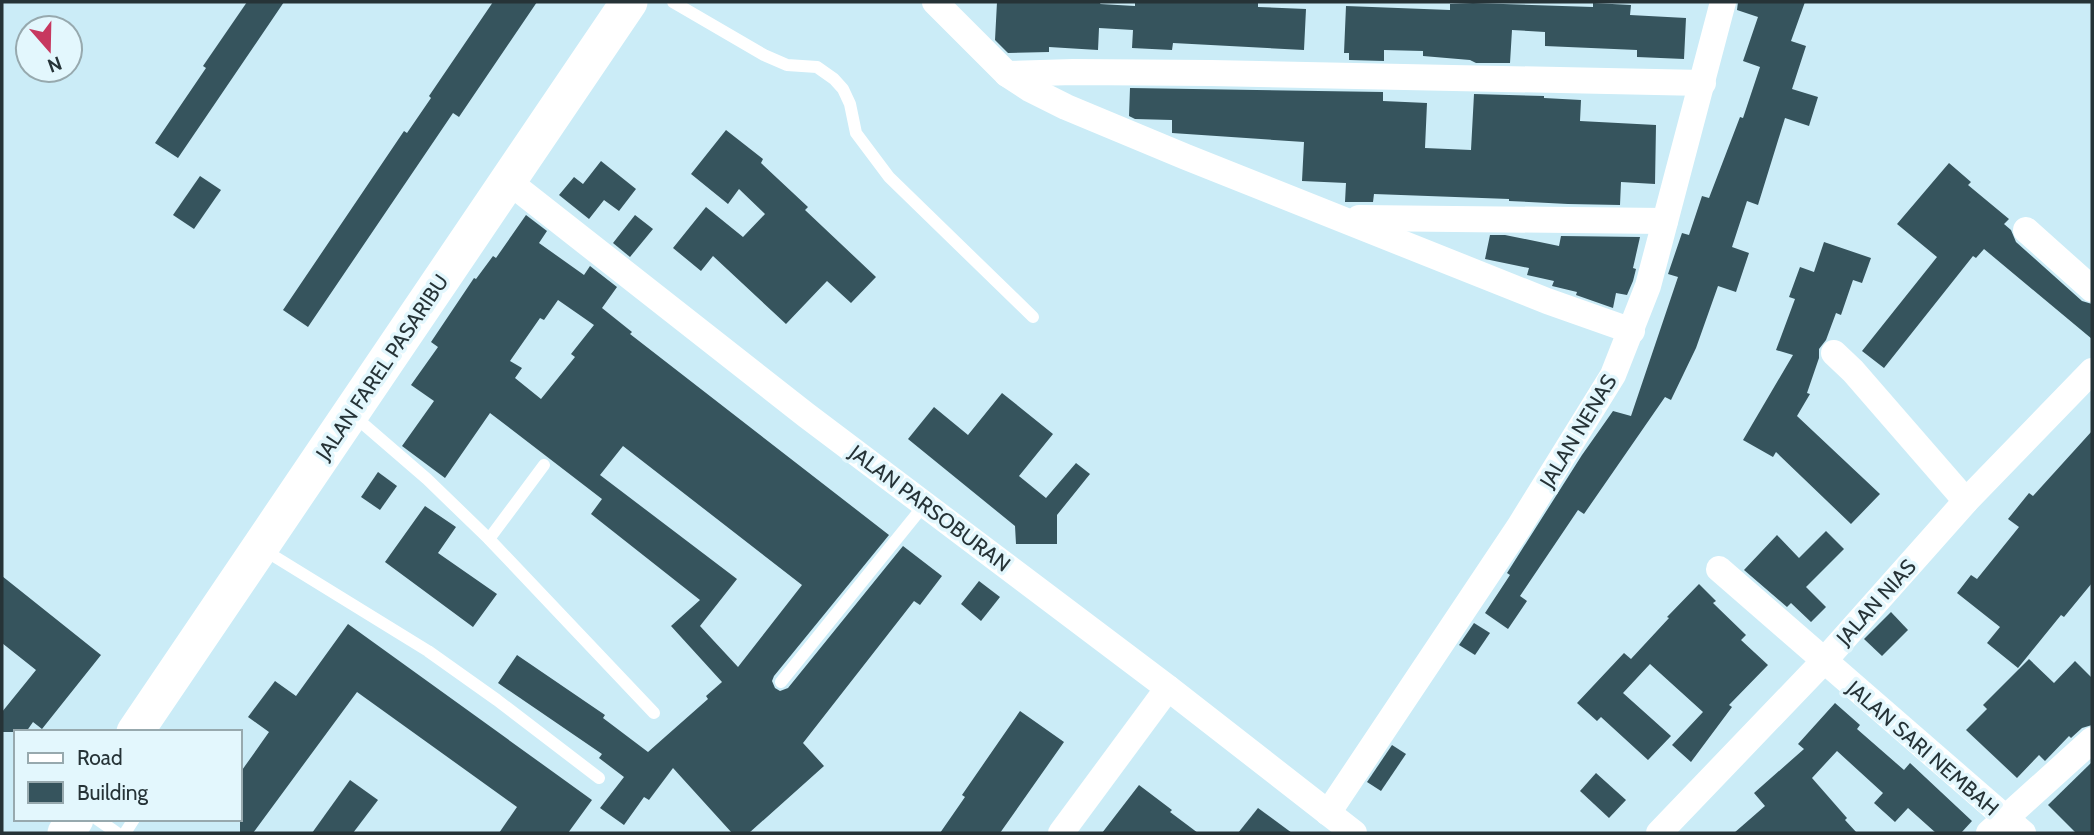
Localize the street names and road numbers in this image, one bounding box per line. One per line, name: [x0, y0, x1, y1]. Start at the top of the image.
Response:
street label: JALAN FAREL PASARIBU: [310, 269, 454, 465]
street label: JALAN NENAS: [1534, 370, 1622, 493]
street label: JALAN PARSOBURAN: [844, 439, 1015, 577]
street label: JALAN NIAS: [1830, 554, 1921, 651]
street label: JALAN SARI NEMBAH: [1841, 675, 2004, 821]

